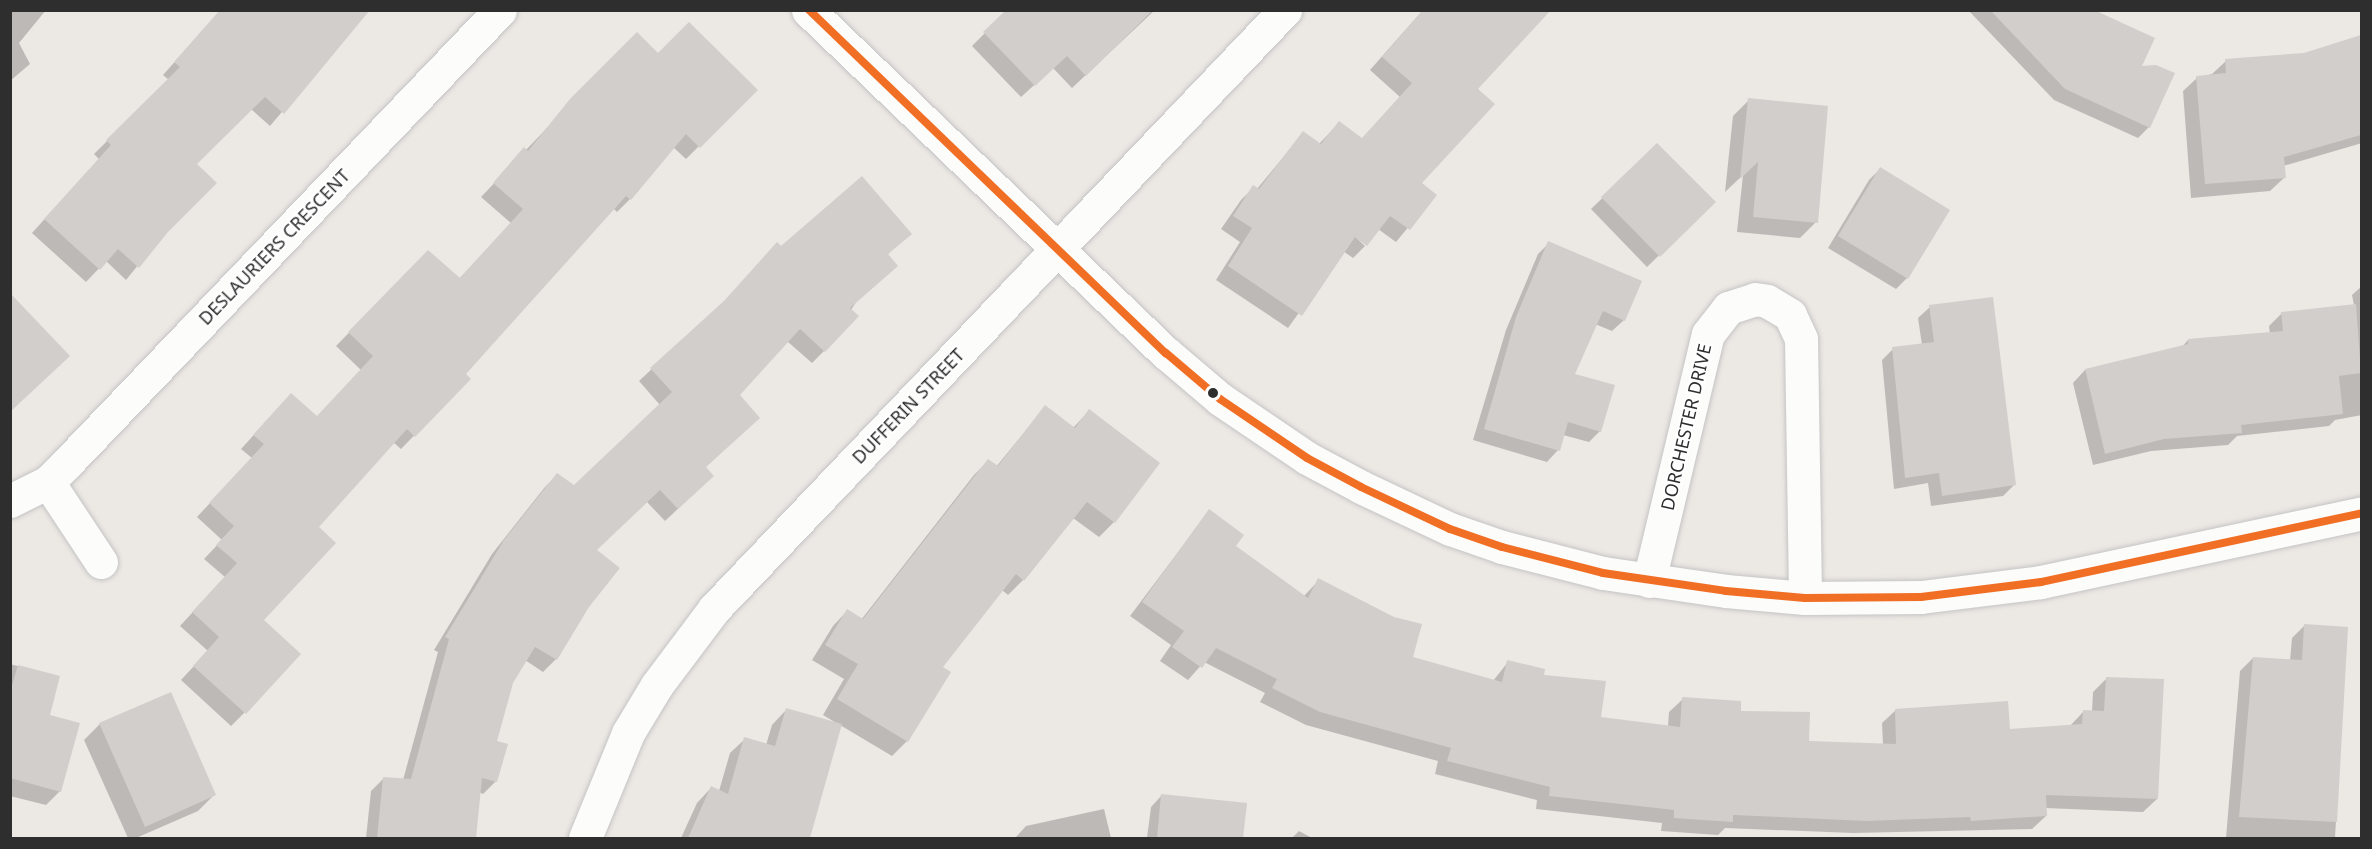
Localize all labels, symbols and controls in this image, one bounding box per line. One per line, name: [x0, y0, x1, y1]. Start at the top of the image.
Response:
street label: DESLAURIERS CRESCENT: [194, 165, 354, 329]
street label: DORCHESTER DRIVE: [1656, 342, 1716, 512]
street label: DUFFERIN STREET: [848, 344, 968, 468]
unlabelled marker: [1207, 387, 1219, 399]

